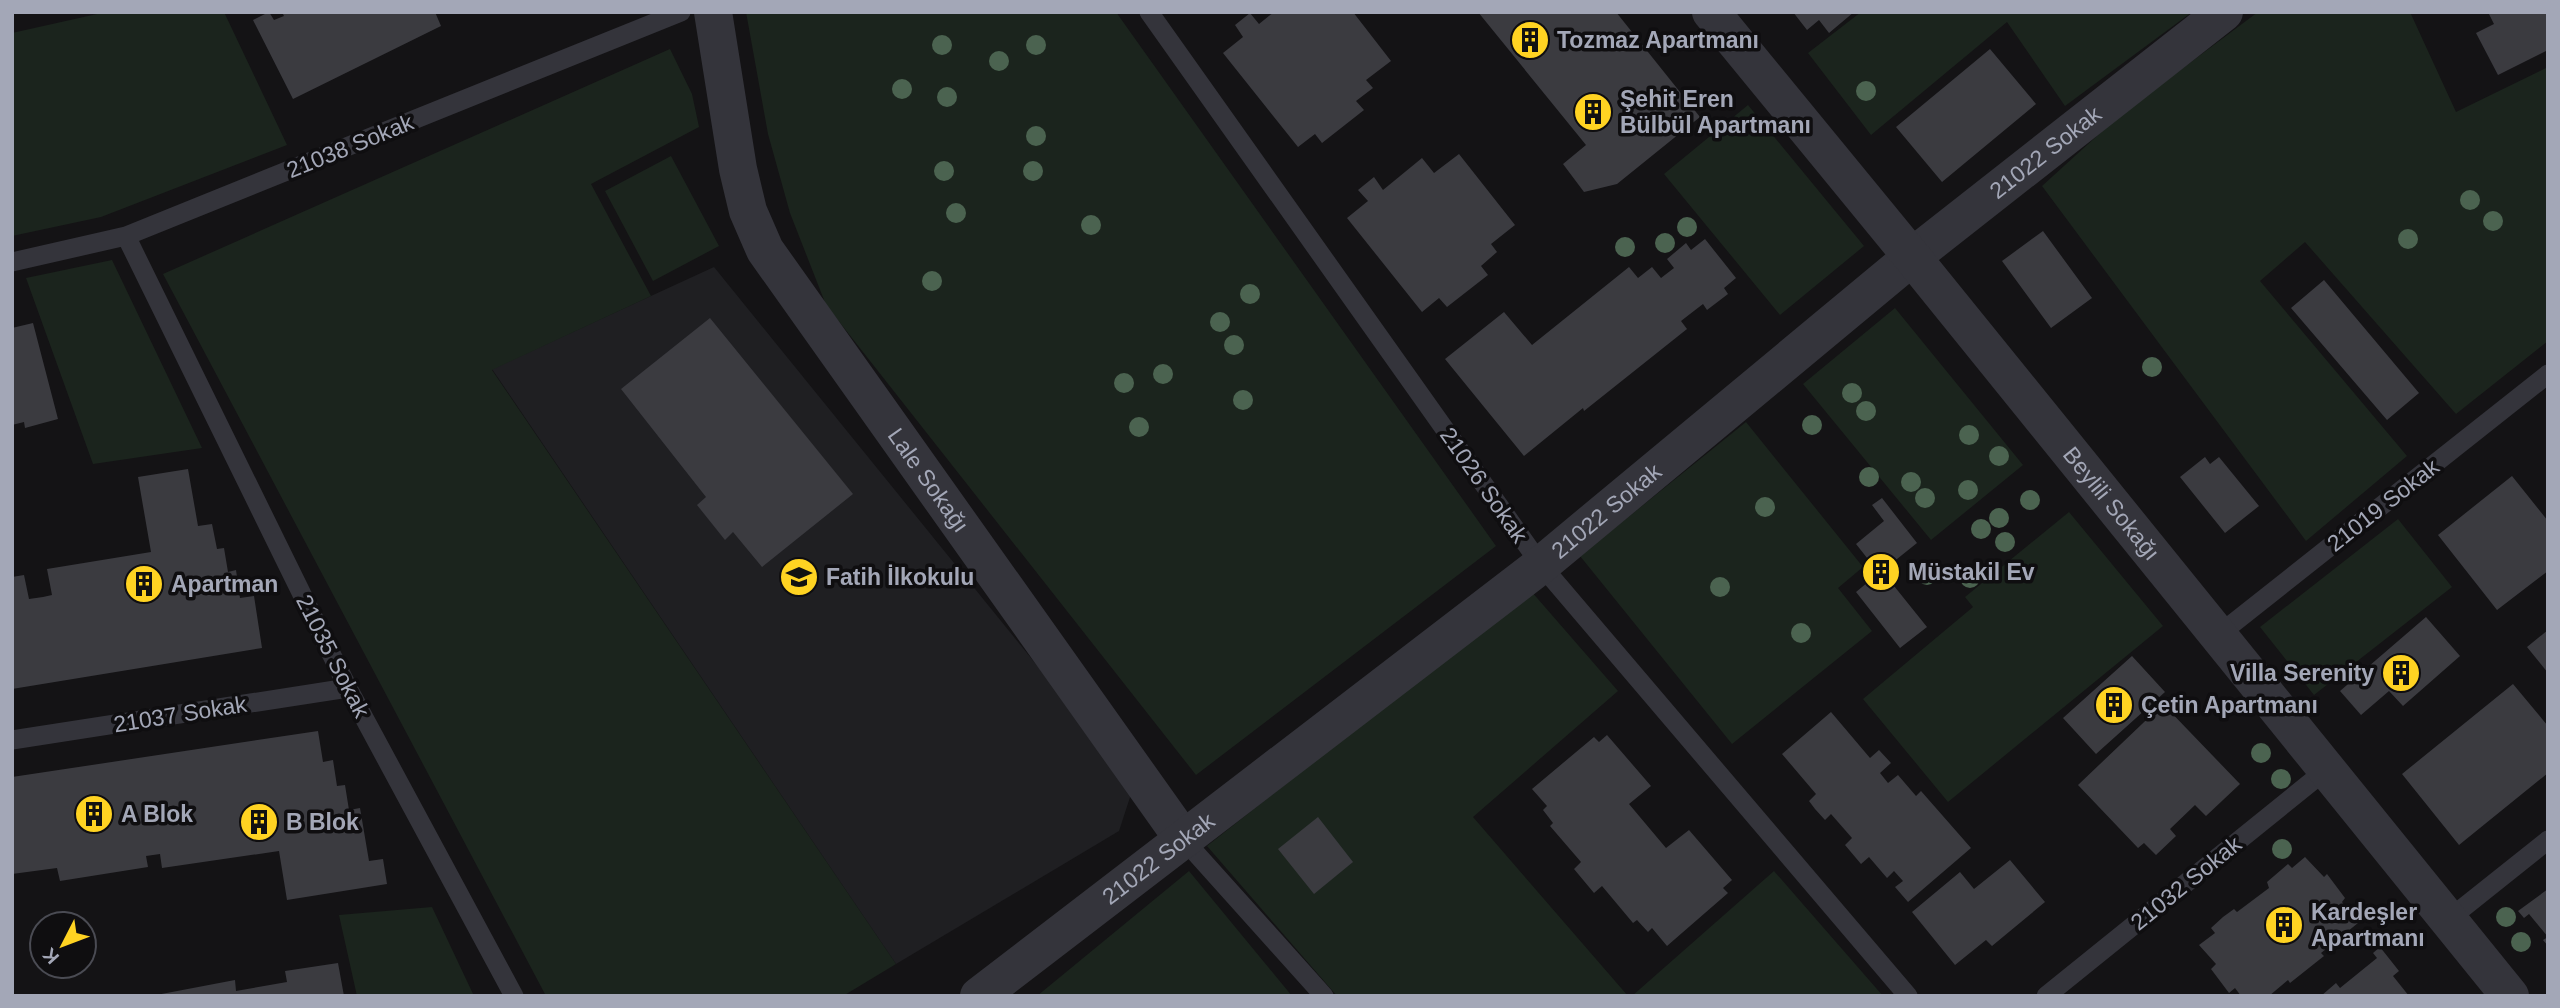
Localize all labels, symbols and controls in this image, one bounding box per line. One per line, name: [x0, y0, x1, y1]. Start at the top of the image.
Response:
building icon: Tozmaz Apartmanı: [1509, 19, 1551, 61]
place label: Tozmaz Apartmanı: [1557, 27, 1759, 53]
place label: Şehit Eren Bülbül Apartmanı: [1620, 86, 1811, 138]
building icon: Şehit Eren Bülbül Apartmanı: [1572, 91, 1614, 133]
street label: 21022 Sokak: [1985, 100, 2107, 204]
street label: 21038 Sokak: [283, 109, 418, 183]
street label: Lale Sokağı: [883, 423, 974, 537]
street label: 21026 Sokak: [1435, 423, 1533, 548]
street label: Beylili Sokağı: [2058, 442, 2165, 565]
street label: 21019 Sokak: [2322, 453, 2444, 557]
street label: 21022 Sokak: [1546, 458, 1667, 564]
building icon: Müstakil Ev: [1860, 551, 1902, 593]
school or university icon: Fatih İlkokulu: [778, 556, 820, 598]
place label: Müstakil Ev: [1908, 559, 2035, 585]
building icon: Apartman: [123, 563, 165, 605]
place label: Fatih İlkokulu: [826, 564, 974, 590]
place label: Apartman: [171, 571, 278, 597]
street label: 21035 Sokak: [291, 590, 375, 722]
building icon: Villa Serenity: [2380, 652, 2422, 694]
place label: Villa Serenity: [2230, 660, 2374, 686]
building icon: Çetin Apartmanı: [2093, 684, 2135, 726]
street label: 21037 Sokak: [112, 691, 249, 737]
place label: Çetin Apartmanı: [2141, 692, 2318, 718]
building icon: A Blok: [73, 793, 115, 835]
place label: A Blok: [121, 801, 193, 827]
building icon: B Blok: [238, 801, 280, 843]
street label: 21022 Sokak: [1097, 807, 1220, 910]
place label: B Blok: [286, 809, 359, 835]
street label: 21032 Sokak: [2126, 830, 2247, 935]
place label: Kardeşler Apartmanı: [2311, 899, 2425, 951]
building icon: Kardeşler Apartmanı: [2263, 904, 2305, 946]
north arrow: [28, 910, 98, 980]
text: K: [38, 944, 63, 968]

